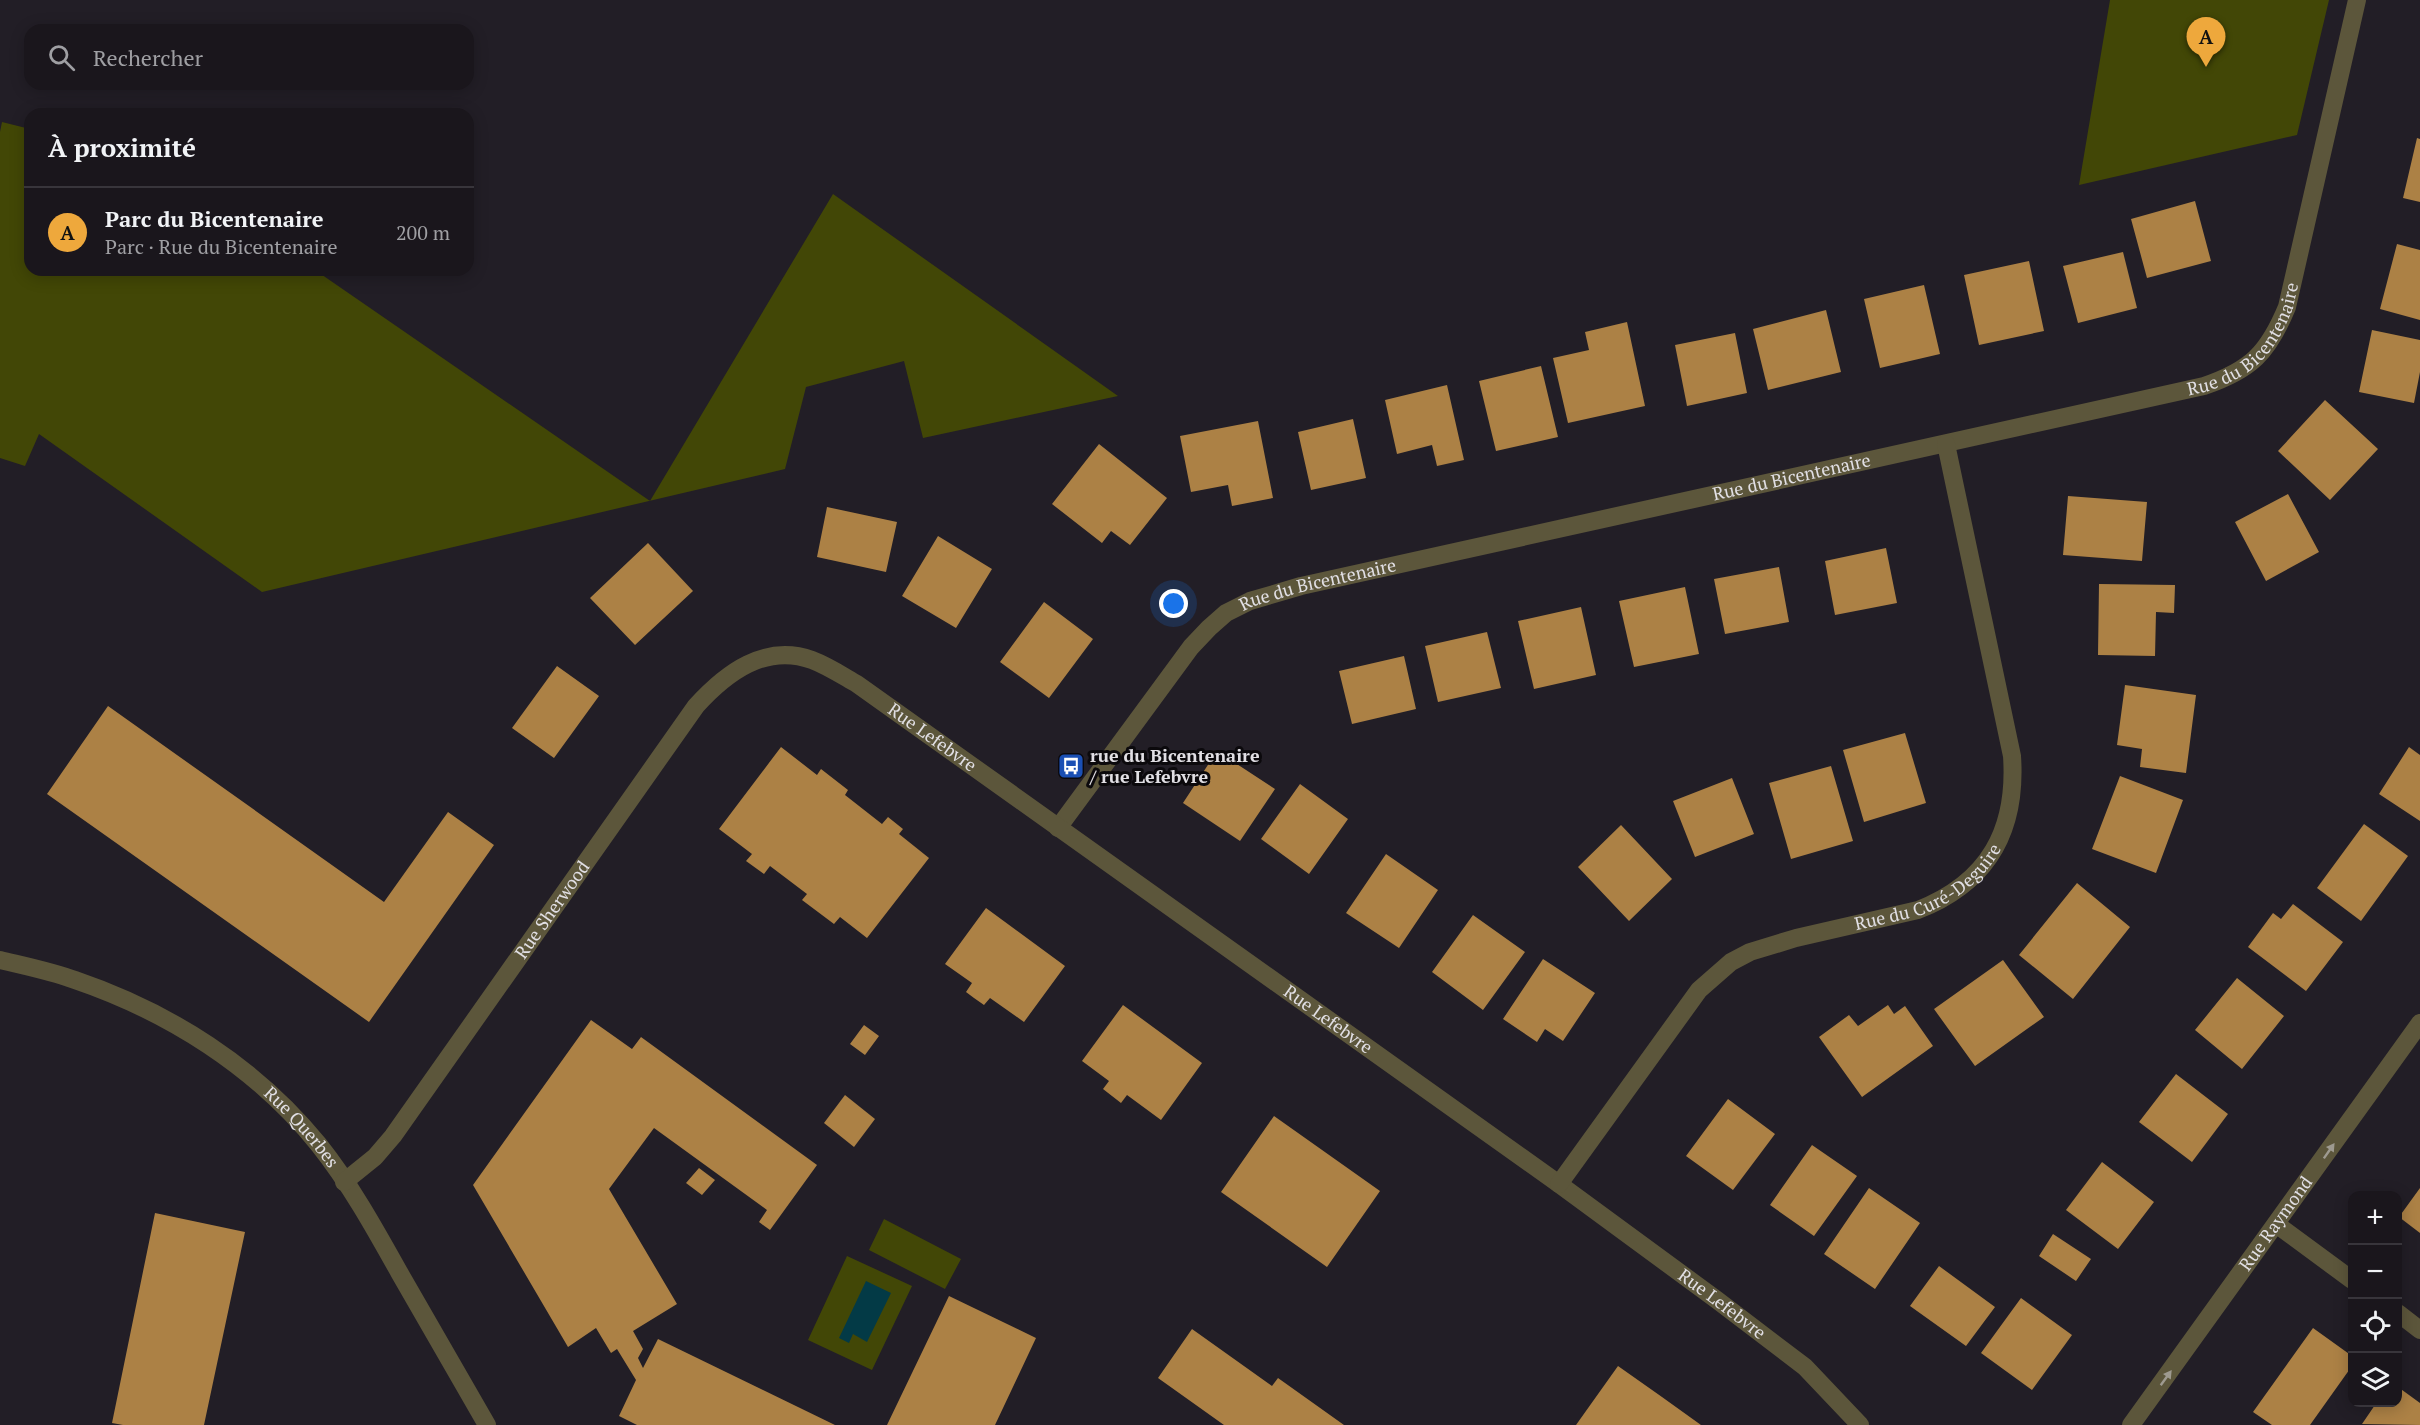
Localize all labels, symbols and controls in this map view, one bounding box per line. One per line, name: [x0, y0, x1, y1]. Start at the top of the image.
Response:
pin: A: [2186, 17, 2226, 67]
search box: [24, 24, 474, 90]
icon: search: [45, 41, 78, 74]
text: Rechercher: [93, 43, 203, 72]
text: À proximité: [48, 130, 196, 164]
text: Parc du Bicentenaire: [105, 204, 324, 233]
text: A: [60, 219, 75, 246]
text: 200 m: [396, 219, 450, 246]
text: Parc · Rue du Bicentenaire: [105, 233, 338, 260]
street label: Rue du Bicentenaire: [2185, 280, 2303, 400]
street label: Rue du Bicentenaire: [1710, 447, 1873, 506]
street label: Rue du Bicentenaire: [1234, 552, 1398, 616]
your location: [1159, 589, 1188, 618]
street label: Rue Lefebvre: [884, 697, 982, 777]
place label: rue du Bicentenaire / rue Lefebvre: [1089, 743, 1260, 788]
bus stop icon: rue du Bicentenaire / rue Lefebvre: [1056, 751, 1086, 781]
street label: Rue du Curé-Deguire: [1852, 839, 2006, 935]
street label: Rue Sherwood: [509, 856, 594, 963]
street label: Rue Lefebvre: [1279, 979, 1378, 1059]
street label: Rue Querbes: [259, 1080, 345, 1172]
one-way arrow: [2322, 1143, 2334, 1159]
street label: Rue Raymond: [2233, 1171, 2317, 1275]
map controls: [2348, 1191, 2402, 1407]
button: +: [2348, 1191, 2402, 1245]
button: −: [2348, 1245, 2402, 1299]
street label: Rue Lefebvre: [1674, 1263, 1771, 1344]
button: locate: [2348, 1299, 2402, 1353]
button: layers: [2348, 1353, 2402, 1407]
one-way arrow: [2160, 1370, 2172, 1386]

